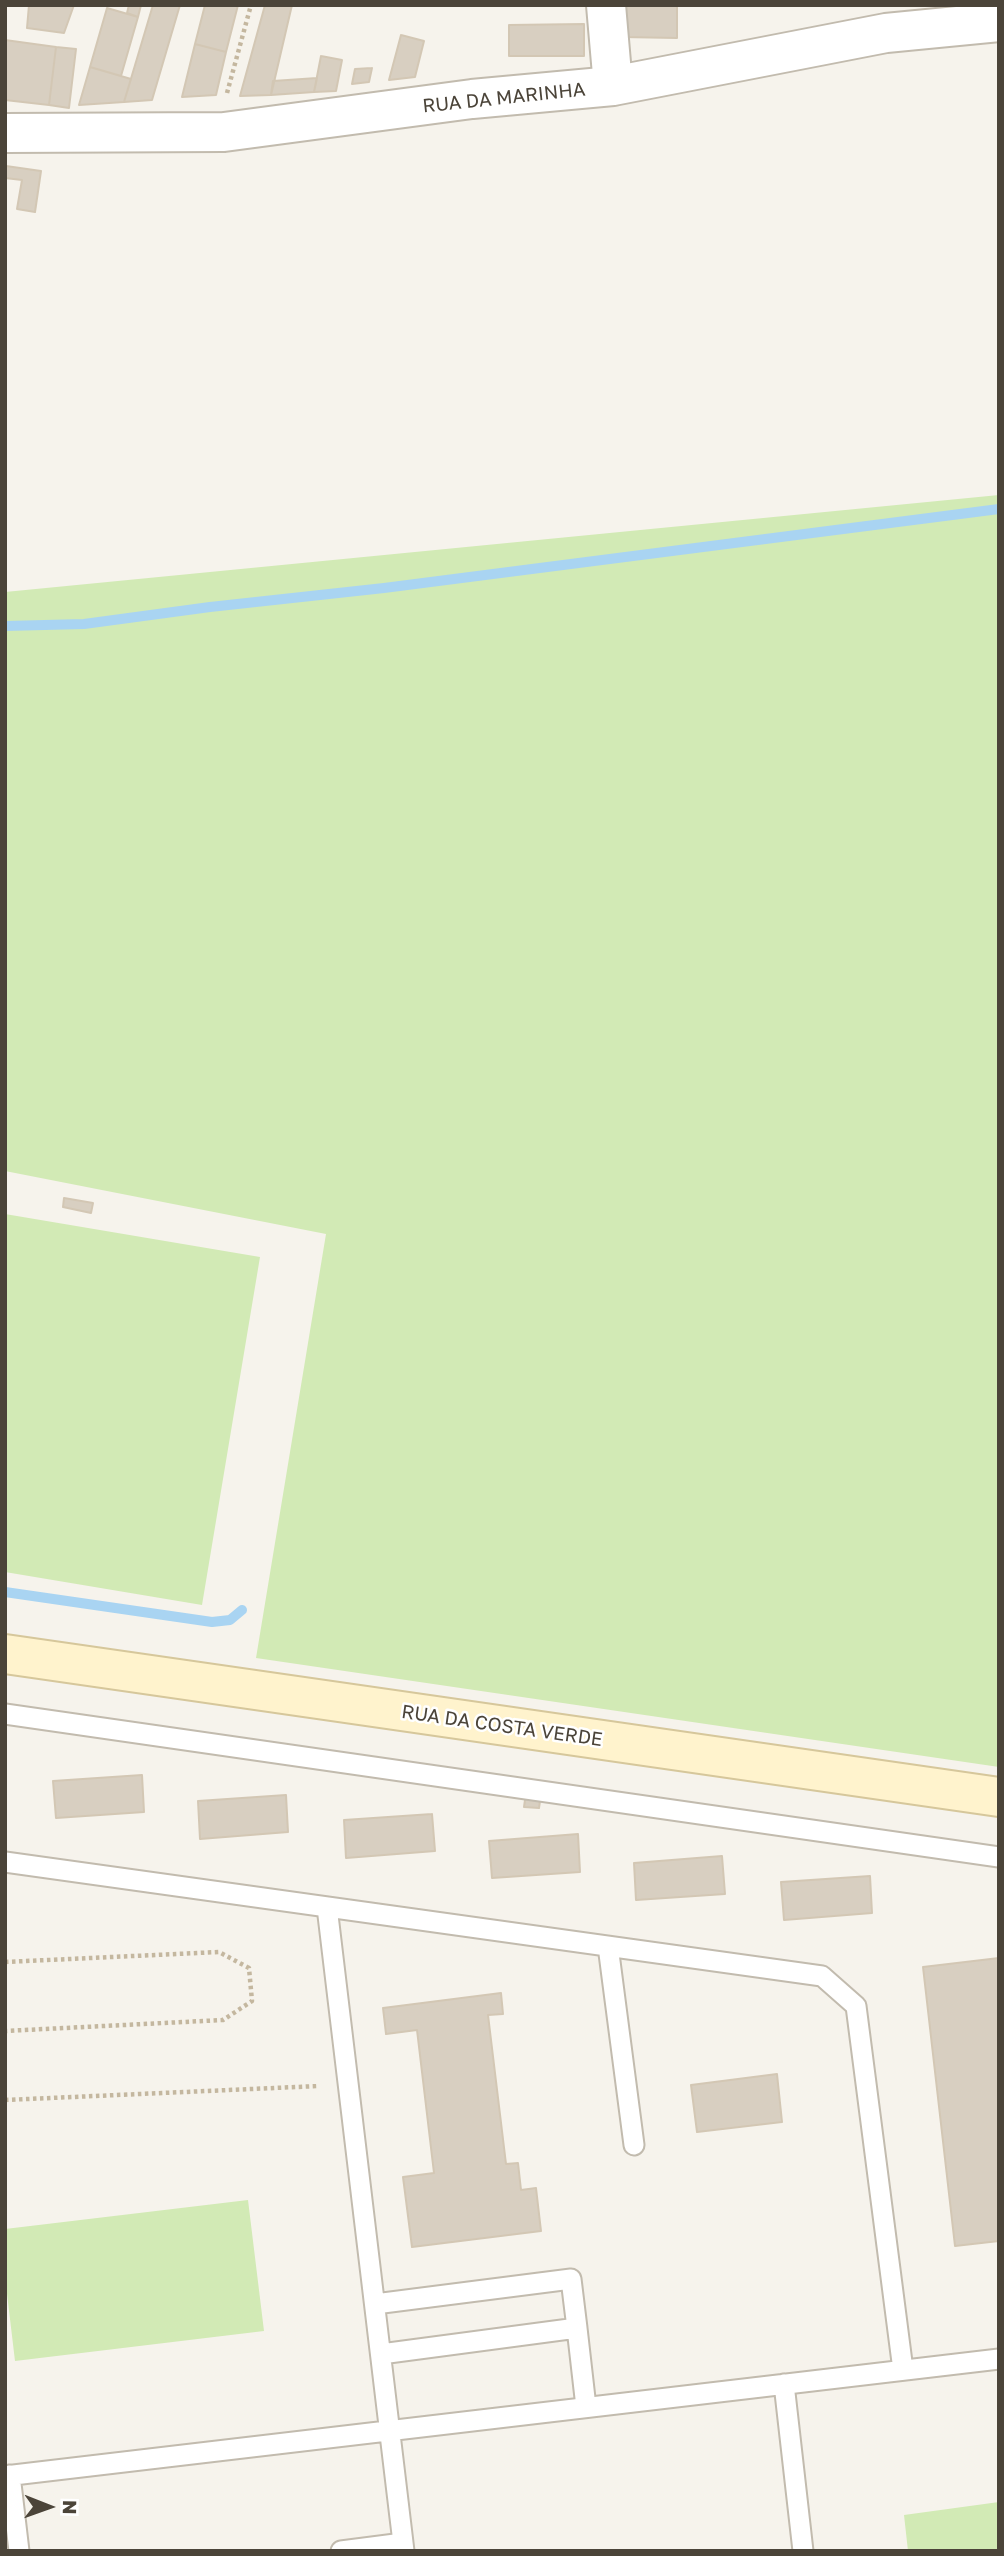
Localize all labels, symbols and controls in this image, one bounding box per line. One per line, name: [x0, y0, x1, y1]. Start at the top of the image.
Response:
street label: RUA DA MARINHA: [422, 78, 586, 118]
street label: RUA DA COSTA VERDE: [400, 1701, 604, 1751]
north arrow: [14, 2472, 84, 2542]
text: N: [59, 2500, 82, 2515]

